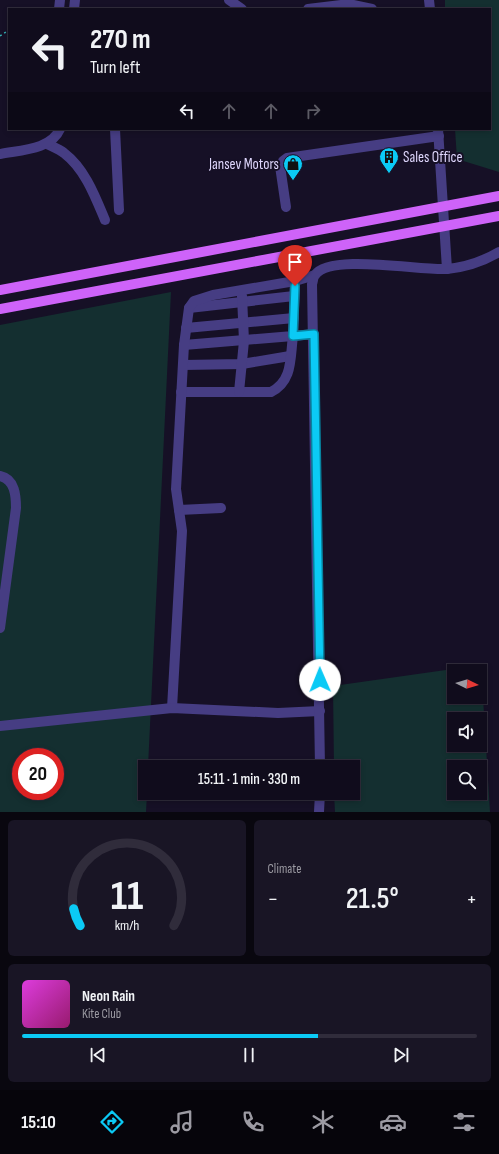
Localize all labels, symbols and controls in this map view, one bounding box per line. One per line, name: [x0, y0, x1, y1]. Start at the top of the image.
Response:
text: 270 m: [90, 23, 151, 56]
icon: left: [24, 24, 76, 76]
text: Turn left: [90, 57, 141, 78]
icon: left: [176, 100, 198, 122]
icon: ahead: [218, 100, 240, 122]
icon: ahead: [260, 100, 282, 122]
icon: right: [302, 100, 324, 122]
building icon: Sales Office: [378, 146, 400, 174]
place label: Sales Office: [403, 148, 463, 167]
shop icon: Jansev Motors: [282, 153, 304, 181]
place label: Jansev Motors: [208, 155, 279, 174]
pin: [278, 245, 312, 286]
icon: arrive: [284, 251, 306, 273]
position arrow: [299, 659, 341, 701]
north arrow: [447, 664, 487, 704]
map controls: [447, 664, 487, 800]
button: sound: [447, 712, 487, 752]
speed limit sign: 20: [12, 748, 64, 800]
button: search: [447, 760, 487, 800]
text: 15:11 · 1 min · 330 m: [198, 770, 300, 789]
text: Climate: [268, 861, 301, 877]
text: 11: [110, 872, 143, 921]
text: 21.5°: [346, 881, 399, 917]
text: −: [268, 886, 278, 913]
text: +: [466, 886, 477, 913]
text: km/h: [114, 917, 139, 934]
text: Neon Rain: [82, 987, 135, 1006]
text: Kite Club: [82, 1006, 121, 1022]
icon: previous: [87, 1044, 109, 1066]
icon: pause: [238, 1044, 260, 1066]
icon: next: [390, 1044, 412, 1066]
icon: directions: [98, 1108, 126, 1136]
icon: music: [168, 1108, 196, 1136]
icon: phone: [239, 1108, 267, 1136]
icon: climate: [309, 1108, 337, 1136]
icon: car: [379, 1108, 407, 1136]
icon: filters: [450, 1108, 478, 1136]
text: 15:10: [21, 1112, 56, 1133]

